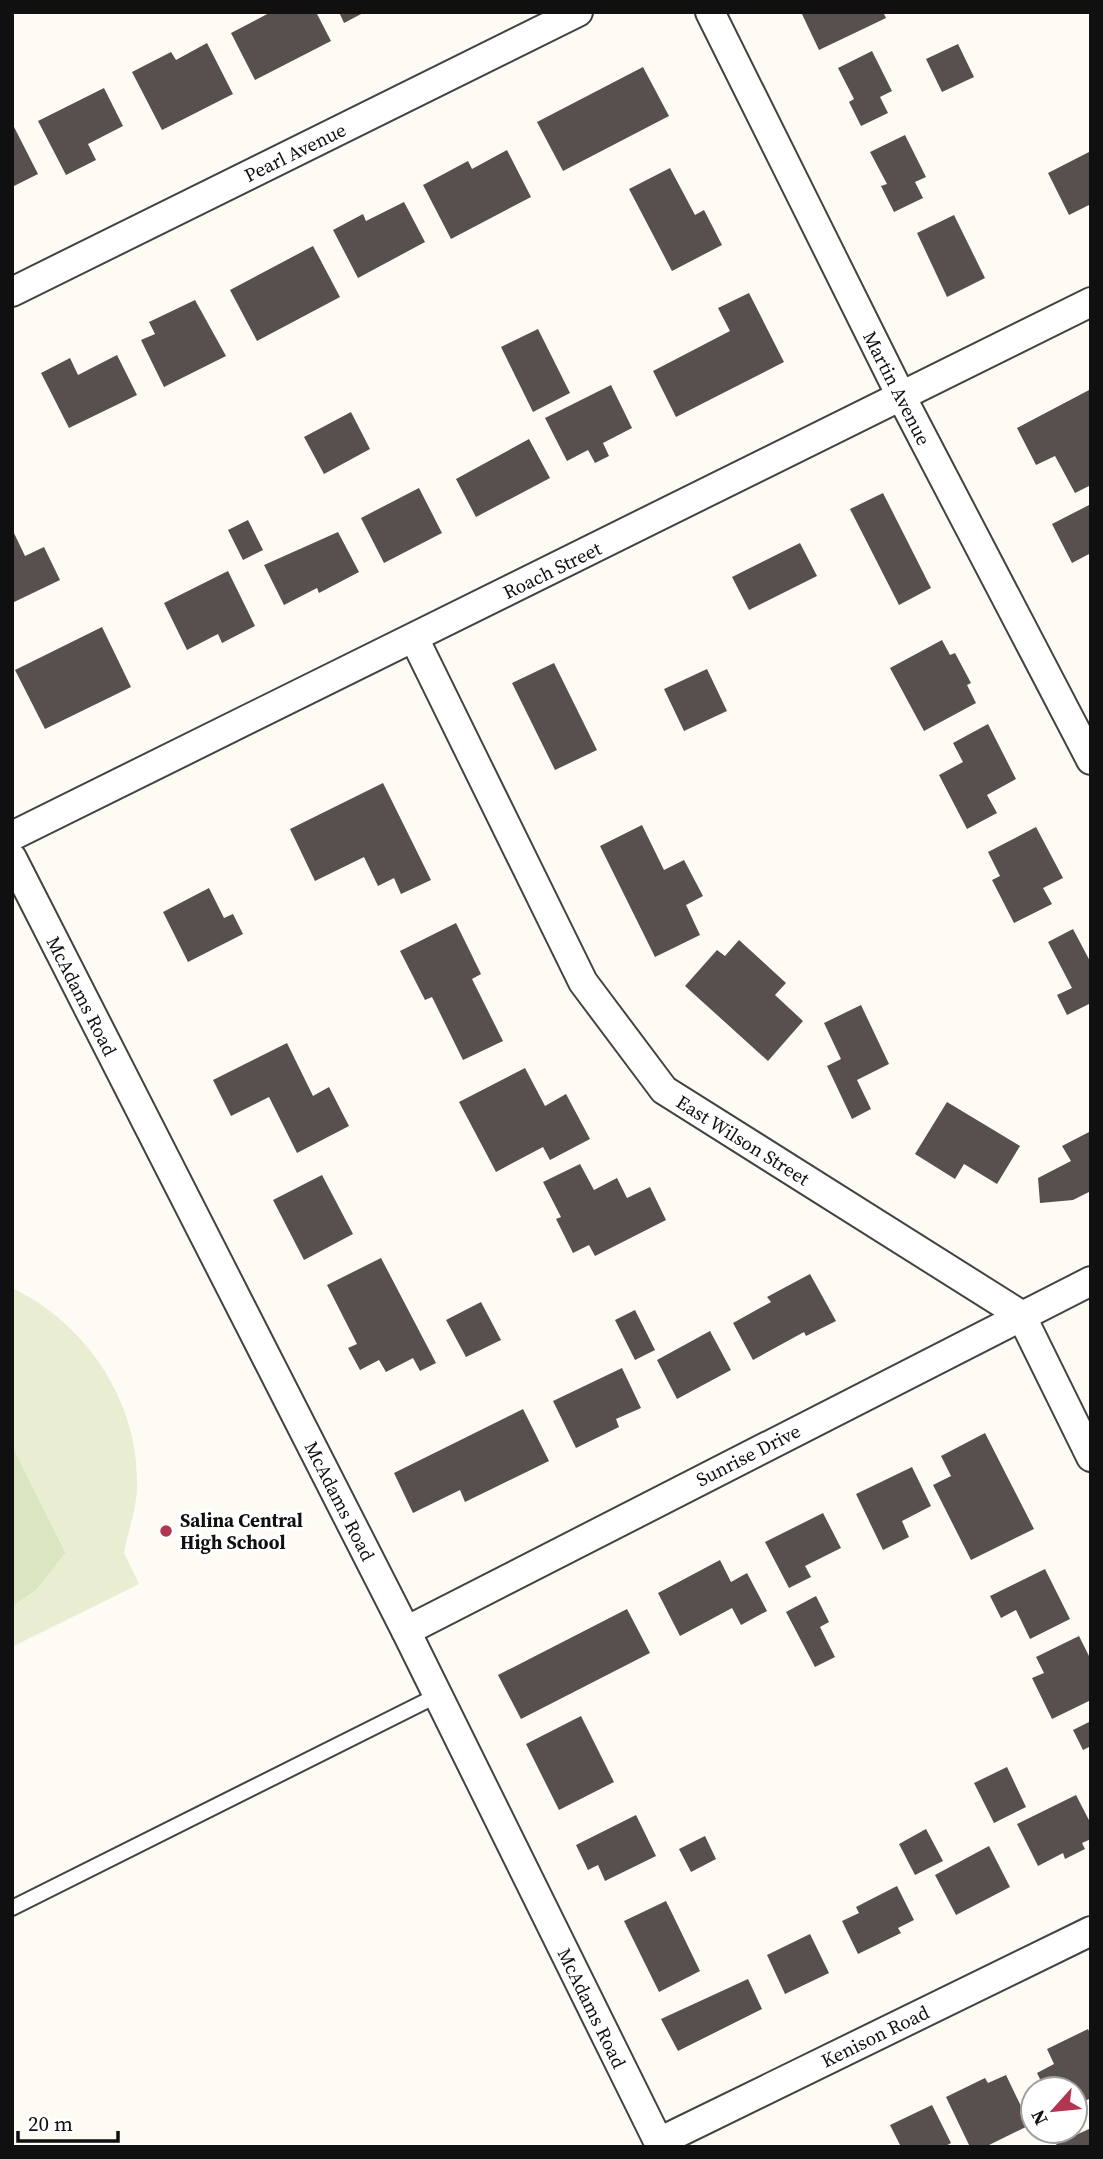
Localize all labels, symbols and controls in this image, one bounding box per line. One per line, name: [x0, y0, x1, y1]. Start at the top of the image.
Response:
street label: Pearl Avenue: [240, 116, 350, 188]
street label: Martin Avenue: [857, 326, 937, 450]
street label: Roach Street: [499, 535, 606, 605]
street label: McAdams Road: [41, 932, 123, 1060]
street label: East Wilson Street: [672, 1089, 815, 1192]
street label: Sunrise Drive: [691, 1418, 805, 1492]
street label: McAdams Road: [299, 1437, 381, 1565]
place label: Salina Central High School: [180, 1507, 303, 1555]
marker: Salina Central High School: [158, 1523, 174, 1539]
street label: McAdams Road: [552, 1943, 633, 2073]
street label: Kenison Road: [817, 1999, 933, 2073]
north arrow: [1019, 2075, 1089, 2145]
scale bar: [18, 2100, 117, 2144]
text: N: [1024, 2106, 1054, 2130]
text: 20 m: [28, 2109, 73, 2138]

